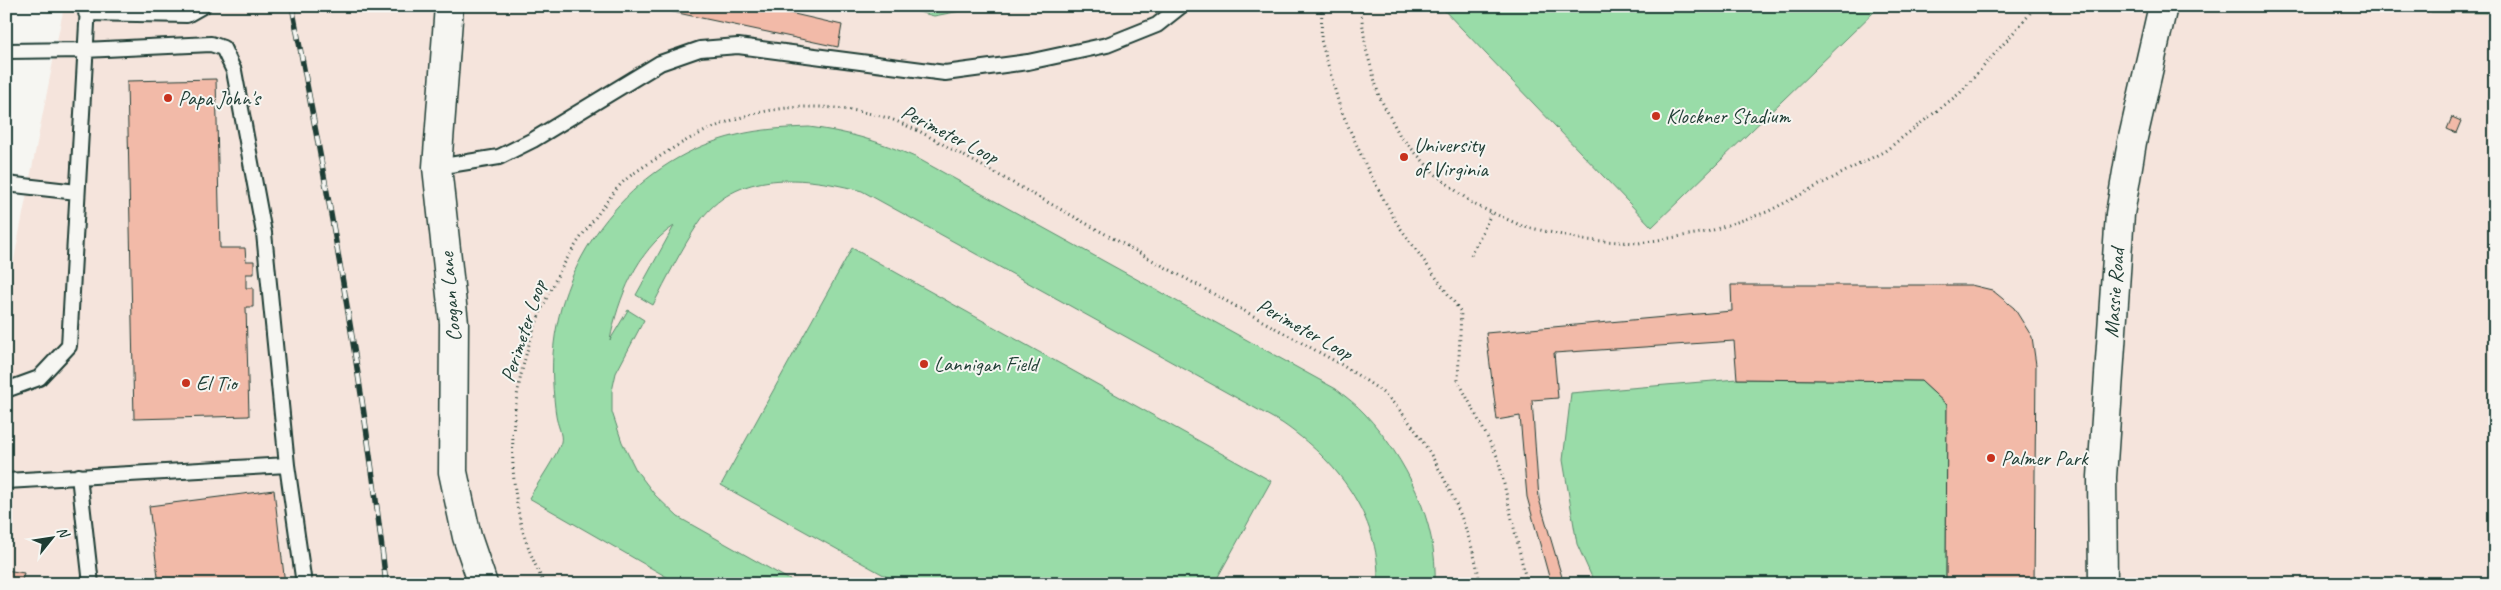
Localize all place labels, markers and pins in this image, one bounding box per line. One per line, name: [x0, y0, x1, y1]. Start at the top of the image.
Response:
place label: Papa John's: [178, 85, 262, 111]
marker: Papa John's: [162, 92, 174, 104]
place label: Klockner Stadium: [1666, 103, 1791, 129]
marker: Klockner Stadium: [1650, 110, 1662, 122]
place label: University of Virginia: [1414, 132, 1489, 182]
marker: University of Virginia: [1398, 151, 1410, 163]
place label: Lannigan Field: [934, 351, 1041, 377]
marker: Lannigan Field: [918, 358, 930, 370]
place label: El Tio: [196, 370, 239, 396]
marker: El Tio: [180, 377, 192, 389]
place label: Palmer Park: [2001, 445, 2089, 471]
marker: Palmer Park: [1985, 452, 1997, 464]

